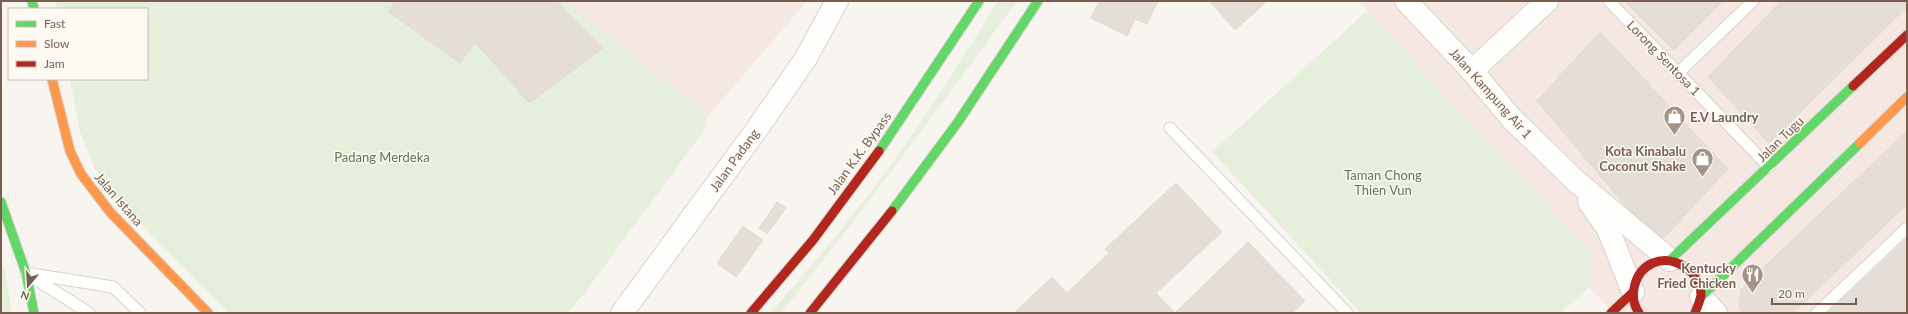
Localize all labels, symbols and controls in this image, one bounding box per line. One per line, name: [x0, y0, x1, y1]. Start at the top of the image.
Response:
legend: [8, 8, 148, 80]
text: Fast: [44, 16, 66, 31]
street label: Lorong Sentosa 1: [1624, 17, 1704, 99]
text: Slow: [44, 36, 70, 51]
street label: Jalan Kampung Air 1: [1446, 44, 1536, 142]
text: Jam: [44, 56, 65, 71]
shop icon: E.V Laundry: [1661, 104, 1687, 137]
street label: Jalan K.K. Bypass: [824, 108, 895, 198]
place label: E.V Laundry: [1690, 109, 1759, 125]
street label: Jalan Tugu: [1753, 113, 1807, 165]
street label: Jalan Padang: [706, 125, 762, 194]
place label: Kota Kinabalu Coconut Shake: [1599, 143, 1686, 174]
shop icon: Kota Kinabalu Coconut Shake: [1689, 145, 1715, 178]
park label: Padang Merdeka: [334, 149, 430, 165]
park label: Taman Chong Thien Vun: [1344, 167, 1422, 198]
street label: Jalan Istana: [91, 169, 147, 229]
place label: Kentucky Fried Chicken: [1657, 260, 1736, 291]
restaurant icon: Kentucky Fried Chicken: [1739, 262, 1765, 295]
north arrow: [8, 266, 48, 306]
scale bar: [1772, 280, 1856, 306]
text: 20 m: [1778, 286, 1805, 301]
text: N: [19, 288, 31, 303]

